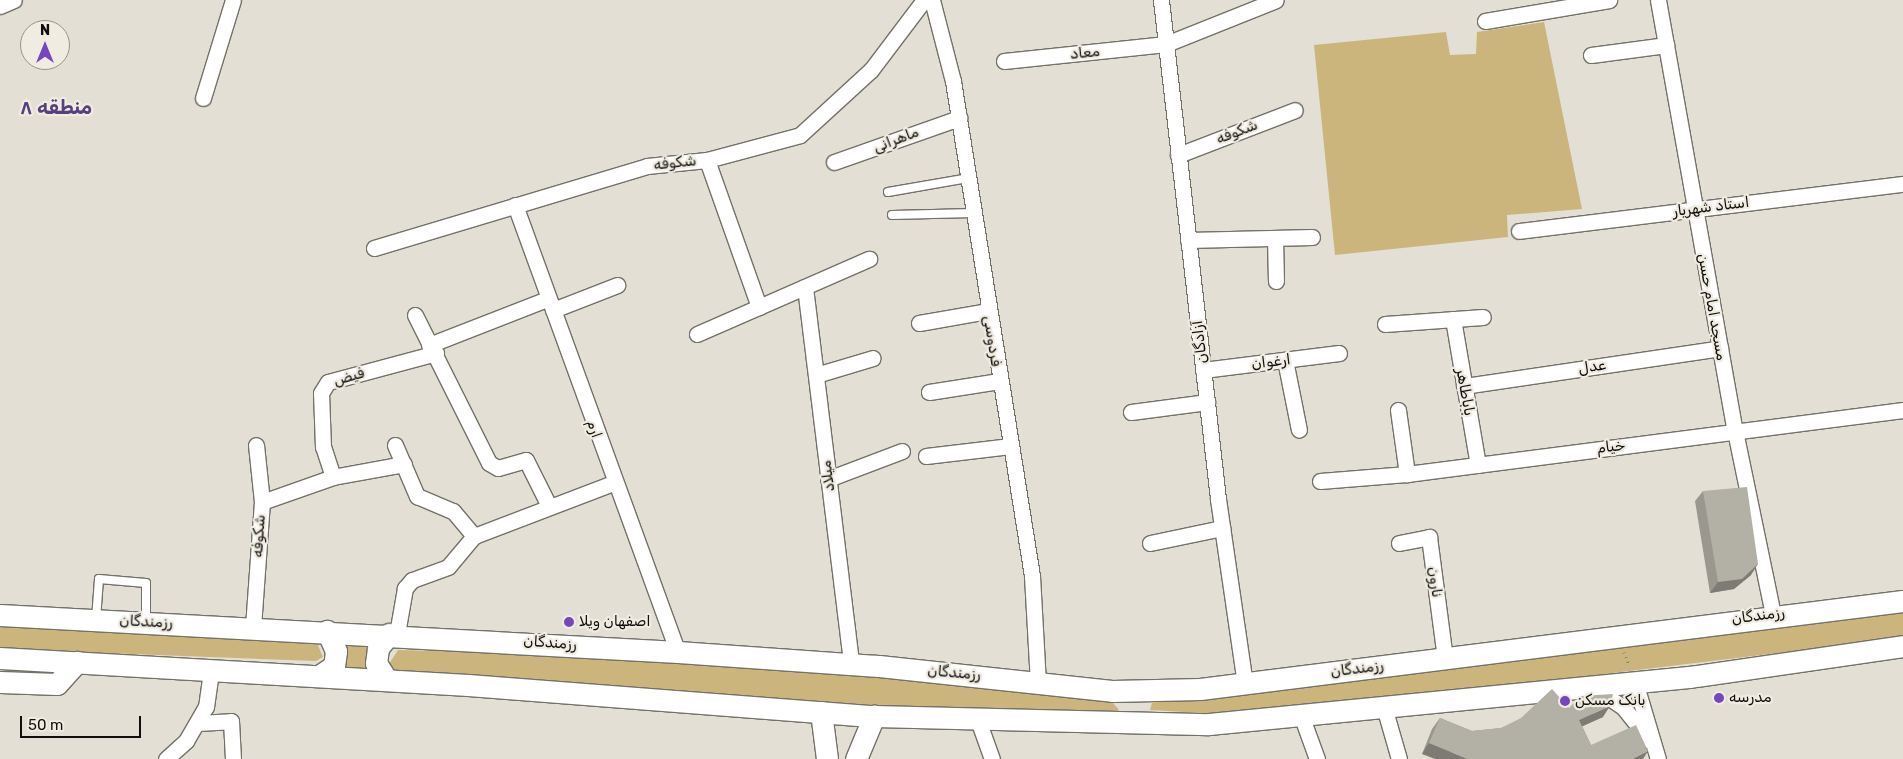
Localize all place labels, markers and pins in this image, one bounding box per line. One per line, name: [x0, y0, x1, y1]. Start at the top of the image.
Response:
place label: اصفهان ویلا: [579, 613, 651, 631]
marker: اصفهان ویلا: [563, 616, 575, 628]
place label: مدرسه: [1729, 689, 1772, 707]
place label: بانک مسکن: [1575, 692, 1646, 710]
marker: مدرسه: [1713, 692, 1725, 704]
marker: بانک مسکن: [1559, 695, 1571, 707]

